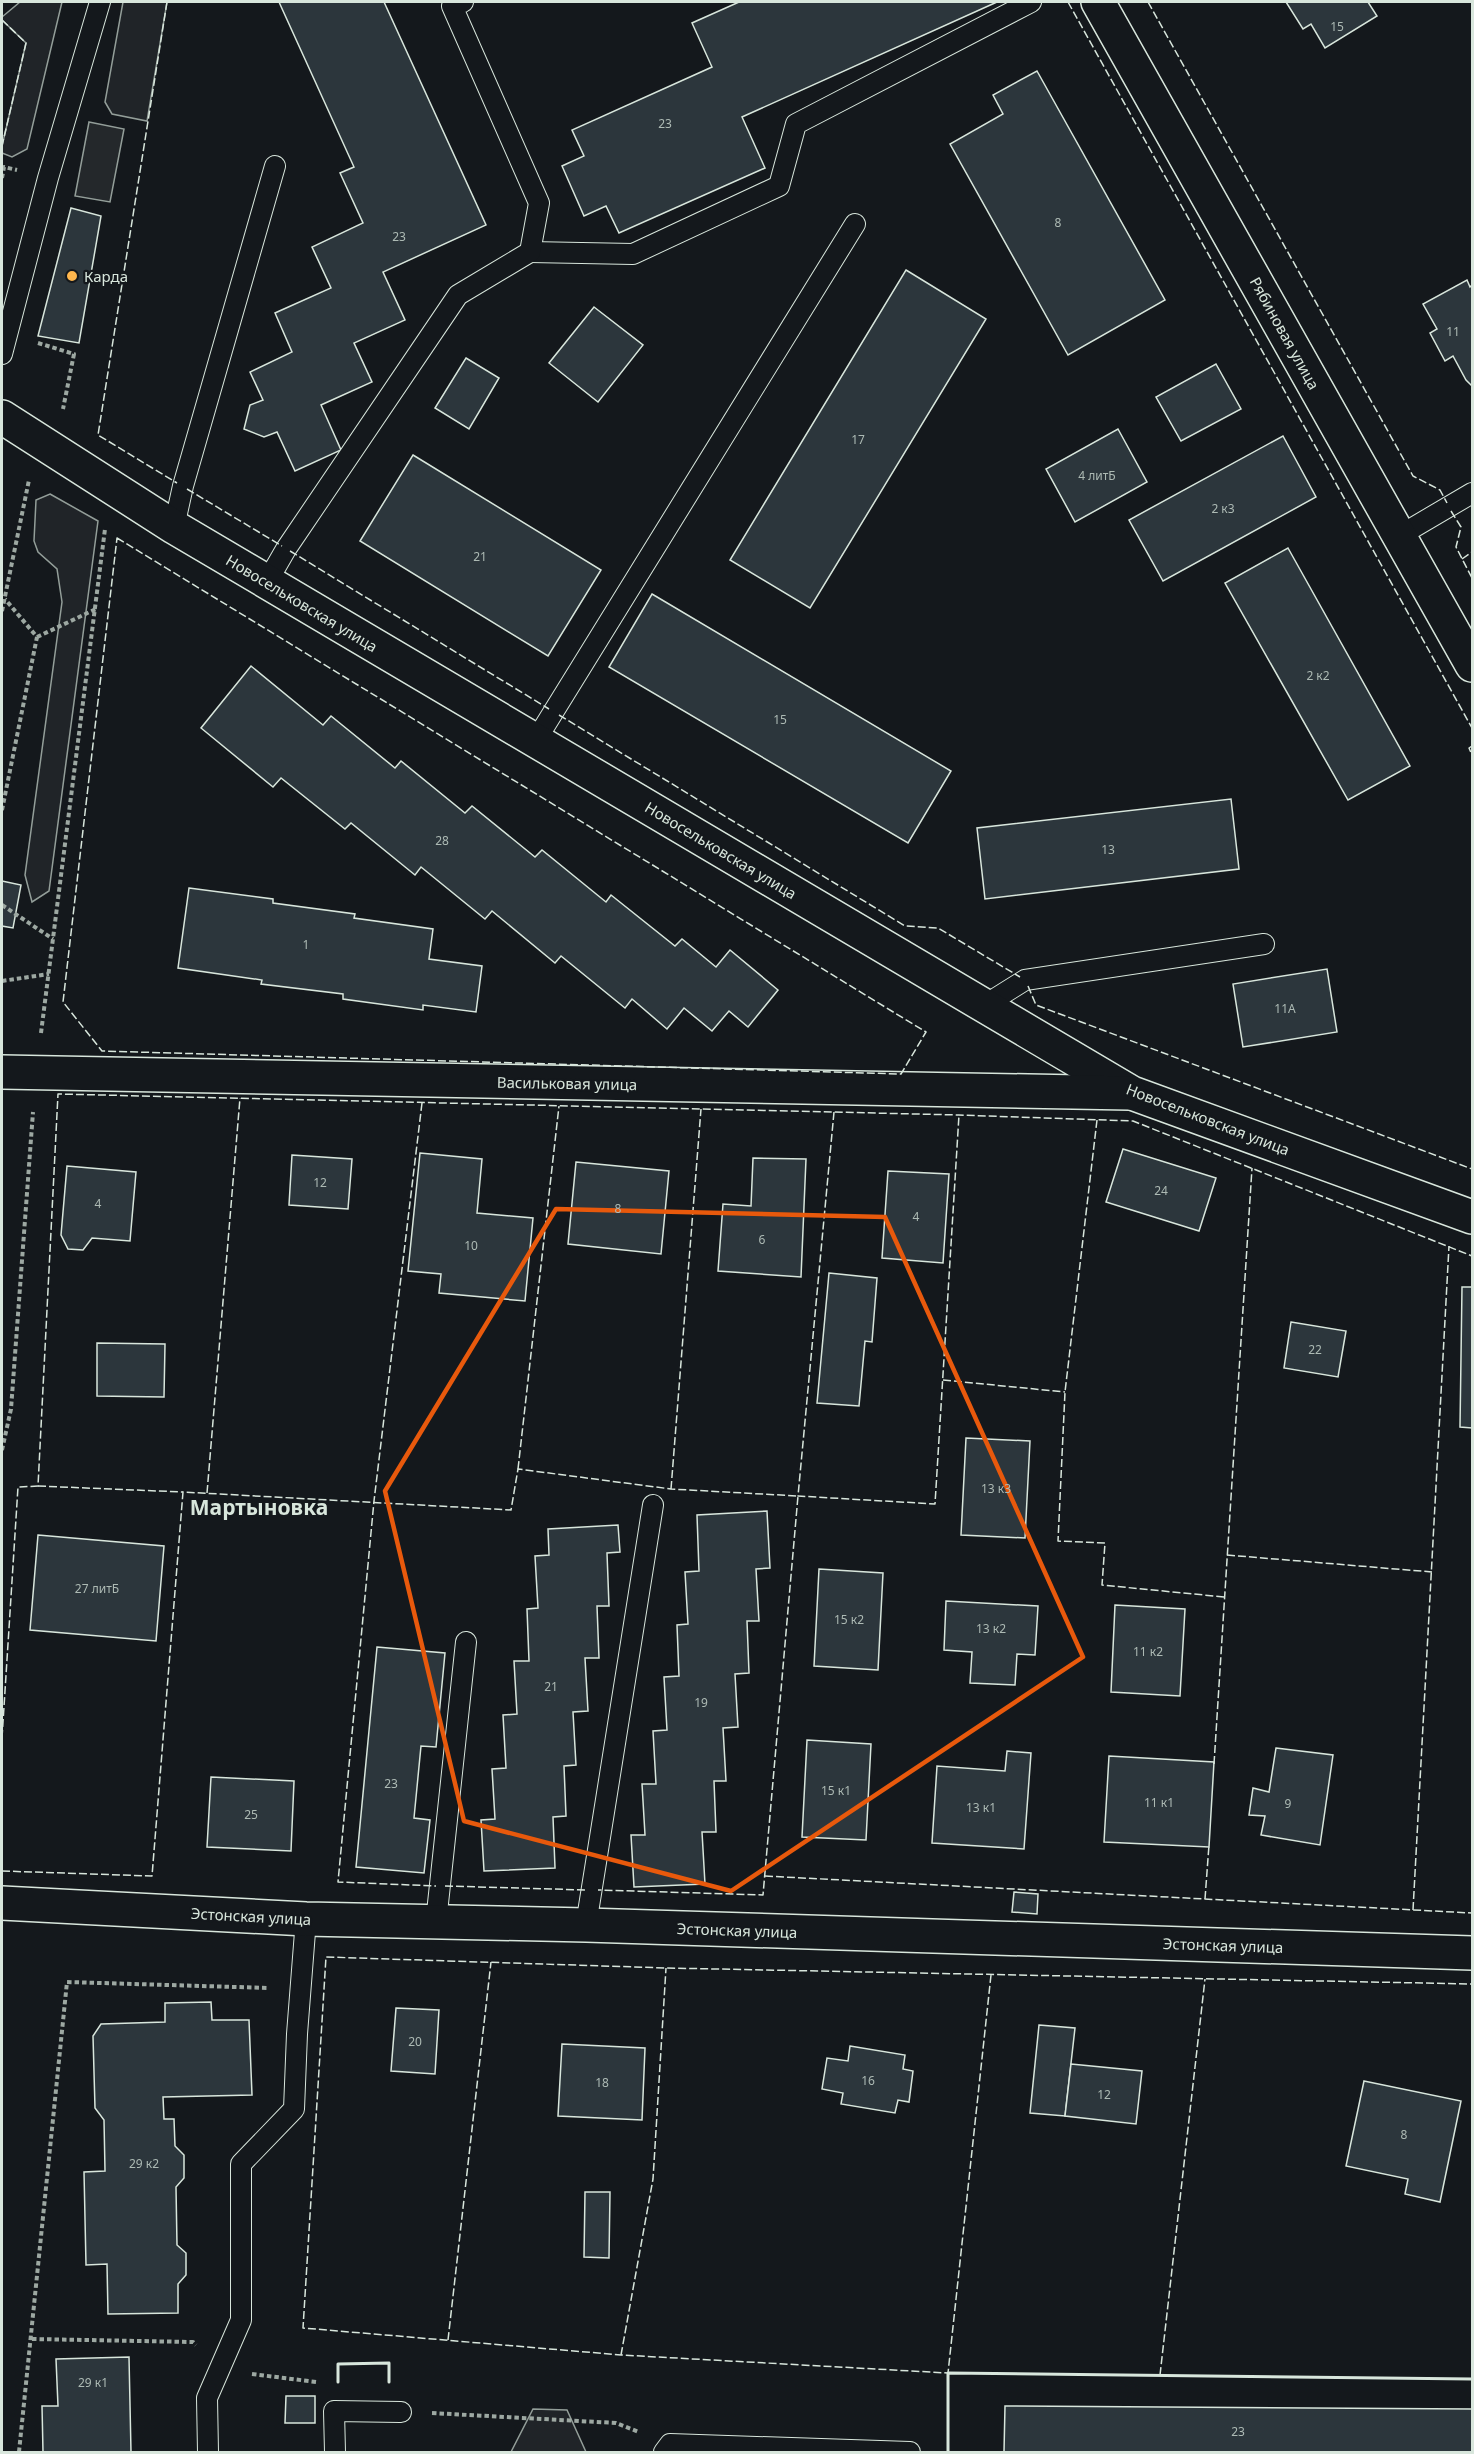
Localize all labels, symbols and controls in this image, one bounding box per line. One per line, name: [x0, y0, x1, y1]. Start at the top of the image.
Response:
house number: 15: [1330, 18, 1344, 35]
house number: 23: [658, 115, 672, 132]
house number: 8: [1055, 214, 1062, 231]
house number: 23: [392, 228, 406, 245]
place label: Карда: [84, 266, 128, 286]
marker: Карда: [65, 269, 79, 283]
street label: Рябиновая улица: [1246, 273, 1324, 393]
house number: 11: [1446, 323, 1460, 340]
house number: 17: [851, 431, 865, 448]
house number: 4 литБ: [1078, 467, 1116, 484]
house number: 2 к3: [1211, 500, 1235, 517]
house number: 21: [473, 548, 487, 565]
street label: Новосельковская улица: [223, 550, 381, 656]
house number: 2 к2: [1306, 667, 1330, 684]
house number: 15: [773, 711, 787, 728]
street label: Новосельковская улица: [642, 797, 800, 903]
house number: 28: [435, 832, 449, 849]
house number: 13: [1101, 841, 1115, 858]
house number: 1: [303, 936, 309, 953]
house number: 11А: [1274, 1000, 1296, 1017]
street label: Васильковая улица: [497, 1072, 637, 1094]
street label: Новосельковская улица: [1123, 1079, 1293, 1159]
house number: 12: [313, 1174, 327, 1191]
house number: 24: [1154, 1182, 1168, 1199]
house number: 4: [95, 1195, 102, 1212]
house number: 8: [615, 1200, 622, 1217]
house number: 4: [913, 1208, 920, 1225]
house number: 6: [759, 1231, 766, 1248]
house number: 10: [464, 1237, 478, 1254]
house number: 22: [1308, 1341, 1322, 1358]
house number: 13 к3: [981, 1480, 1011, 1497]
district label: Мартыновка: [190, 1493, 328, 1521]
house number: 27 литБ: [75, 1580, 119, 1597]
house number: 15 к2: [834, 1611, 864, 1628]
house number: 13 к2: [976, 1620, 1006, 1637]
house number: 11 к2: [1133, 1643, 1163, 1660]
house number: 21: [544, 1678, 558, 1695]
house number: 19: [694, 1694, 708, 1711]
house number: 23: [384, 1775, 398, 1792]
house number: 15 к1: [821, 1782, 851, 1799]
house number: 11 к1: [1144, 1794, 1174, 1811]
house number: 9: [1285, 1795, 1292, 1812]
house number: 13 к1: [966, 1799, 996, 1816]
house number: 25: [244, 1806, 258, 1823]
street label: Эстонская улица: [190, 1903, 312, 1929]
street label: Эстонская улица: [676, 1918, 798, 1942]
street label: Эстонская улица: [1162, 1933, 1284, 1957]
house number: 20: [408, 2033, 422, 2050]
house number: 16: [861, 2072, 875, 2089]
house number: 18: [595, 2074, 609, 2091]
house number: 12: [1097, 2086, 1111, 2103]
house number: 8: [1401, 2126, 1408, 2143]
house number: 29 к2: [129, 2155, 159, 2172]
house number: 29 к1: [78, 2374, 108, 2391]
house number: 23: [1231, 2423, 1245, 2440]

